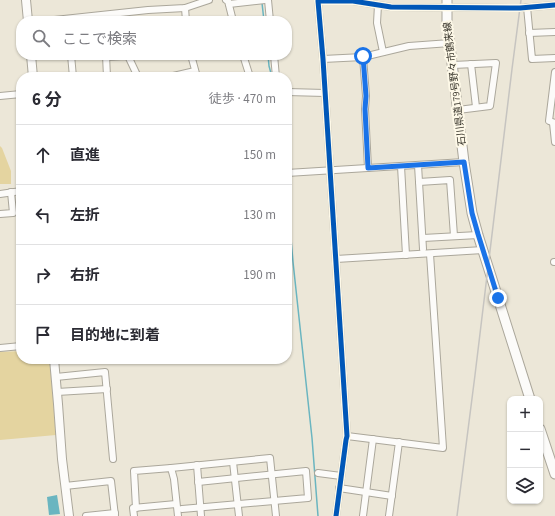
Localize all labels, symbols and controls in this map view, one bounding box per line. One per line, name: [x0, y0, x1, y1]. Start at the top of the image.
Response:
search box: [16, 16, 292, 60]
street label: 石川県道179号野々市鶴来線: [440, 21, 470, 147]
icon: search: [30, 27, 52, 49]
text: ここで検索: [62, 29, 137, 50]
route start: [354, 47, 372, 65]
text: 6 分: [32, 88, 61, 112]
text: 徒歩 · 470 m: [209, 90, 276, 108]
icon: ahead: [32, 144, 54, 166]
text: 直進: [70, 145, 100, 166]
text: 150 m: [243, 146, 276, 164]
icon: left: [32, 204, 54, 226]
text: 左折: [70, 205, 100, 226]
text: 130 m: [243, 206, 276, 224]
icon: right: [32, 264, 54, 286]
text: 右折: [70, 265, 100, 286]
text: 190 m: [243, 266, 276, 284]
route end: [489, 289, 507, 307]
icon: arrive: [32, 324, 54, 346]
text: 目的地に到着: [70, 325, 160, 346]
map controls: [507, 396, 543, 504]
button: +: [507, 396, 543, 432]
button: −: [507, 432, 543, 468]
button: layers: [507, 468, 543, 504]

